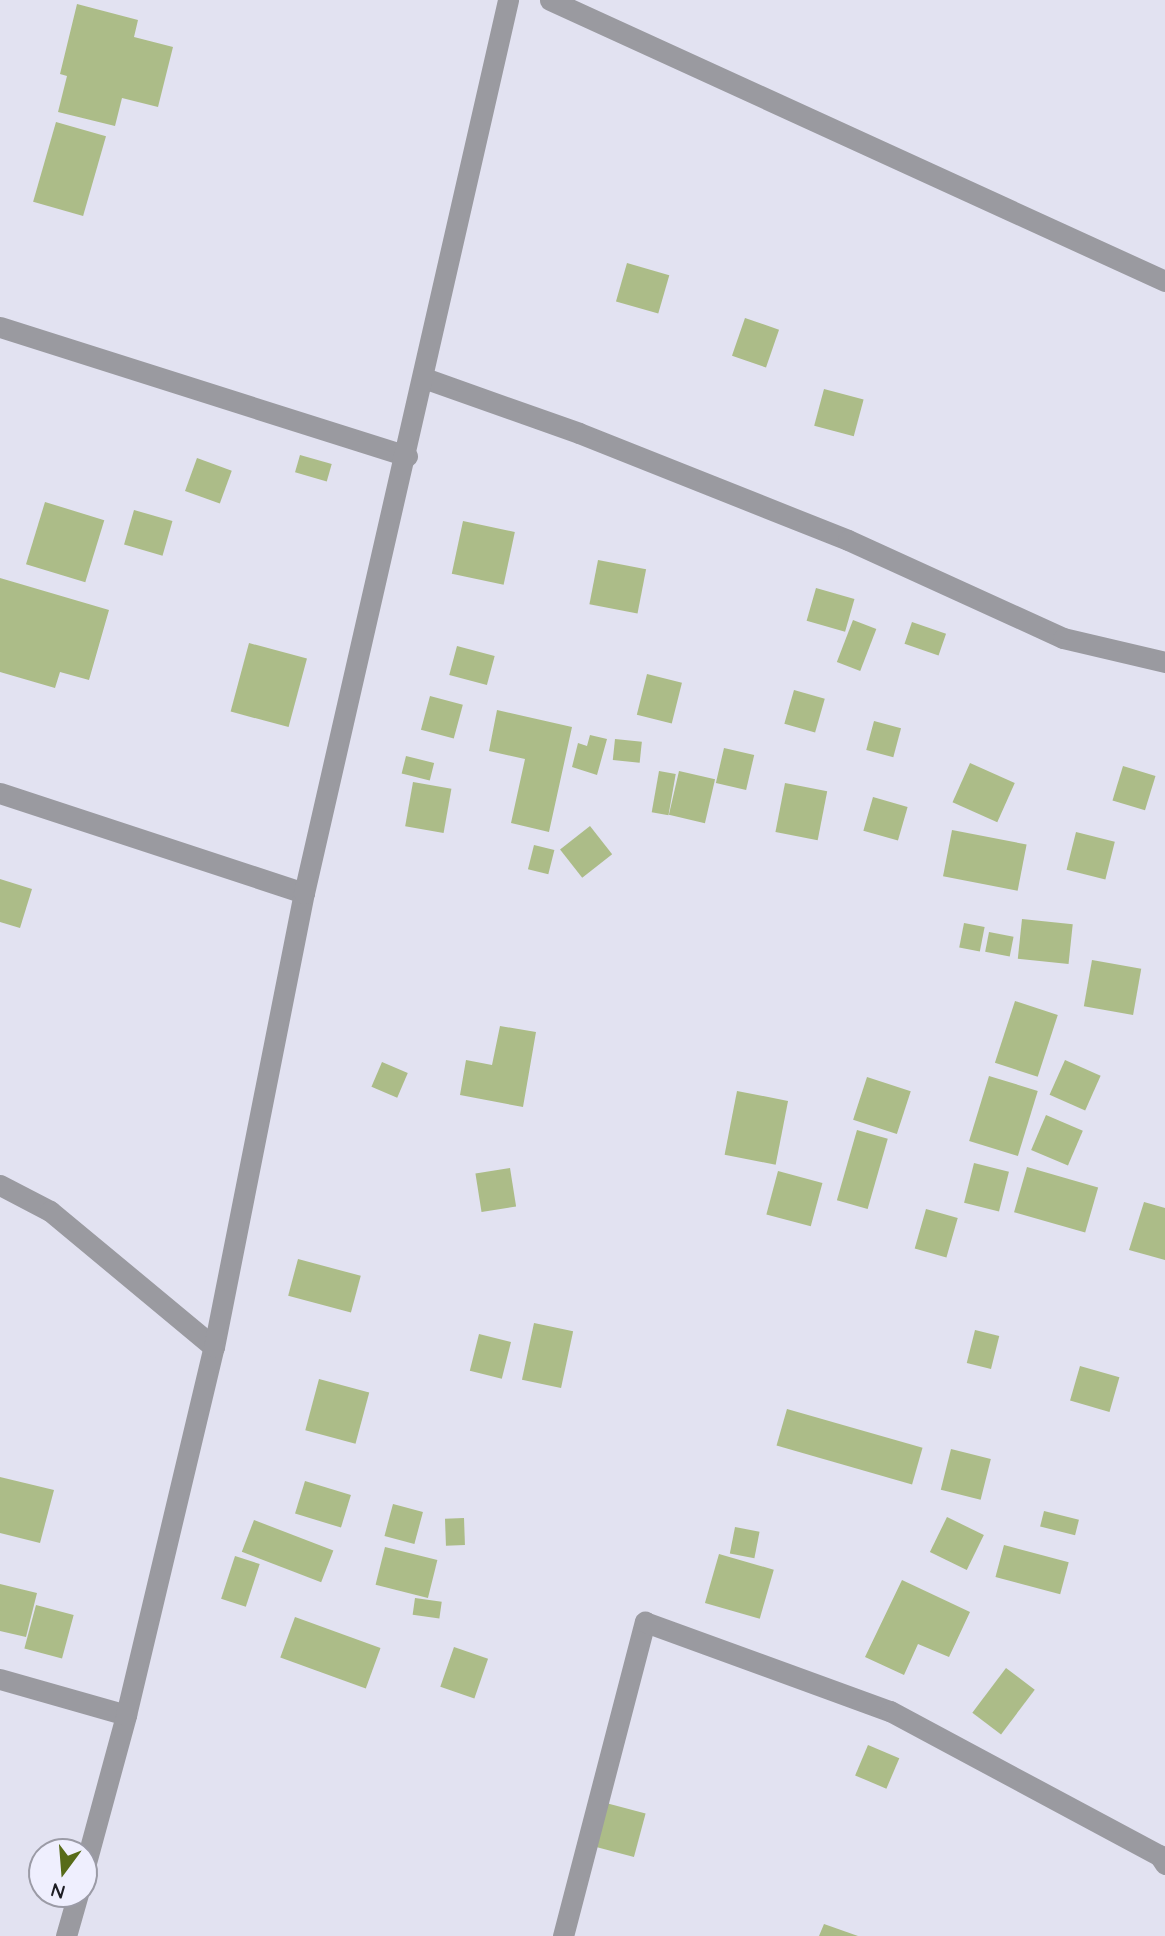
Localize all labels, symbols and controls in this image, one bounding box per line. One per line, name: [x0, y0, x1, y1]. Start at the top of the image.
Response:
north arrow: [28, 1838, 98, 1908]
text: N: [48, 1878, 68, 1905]

